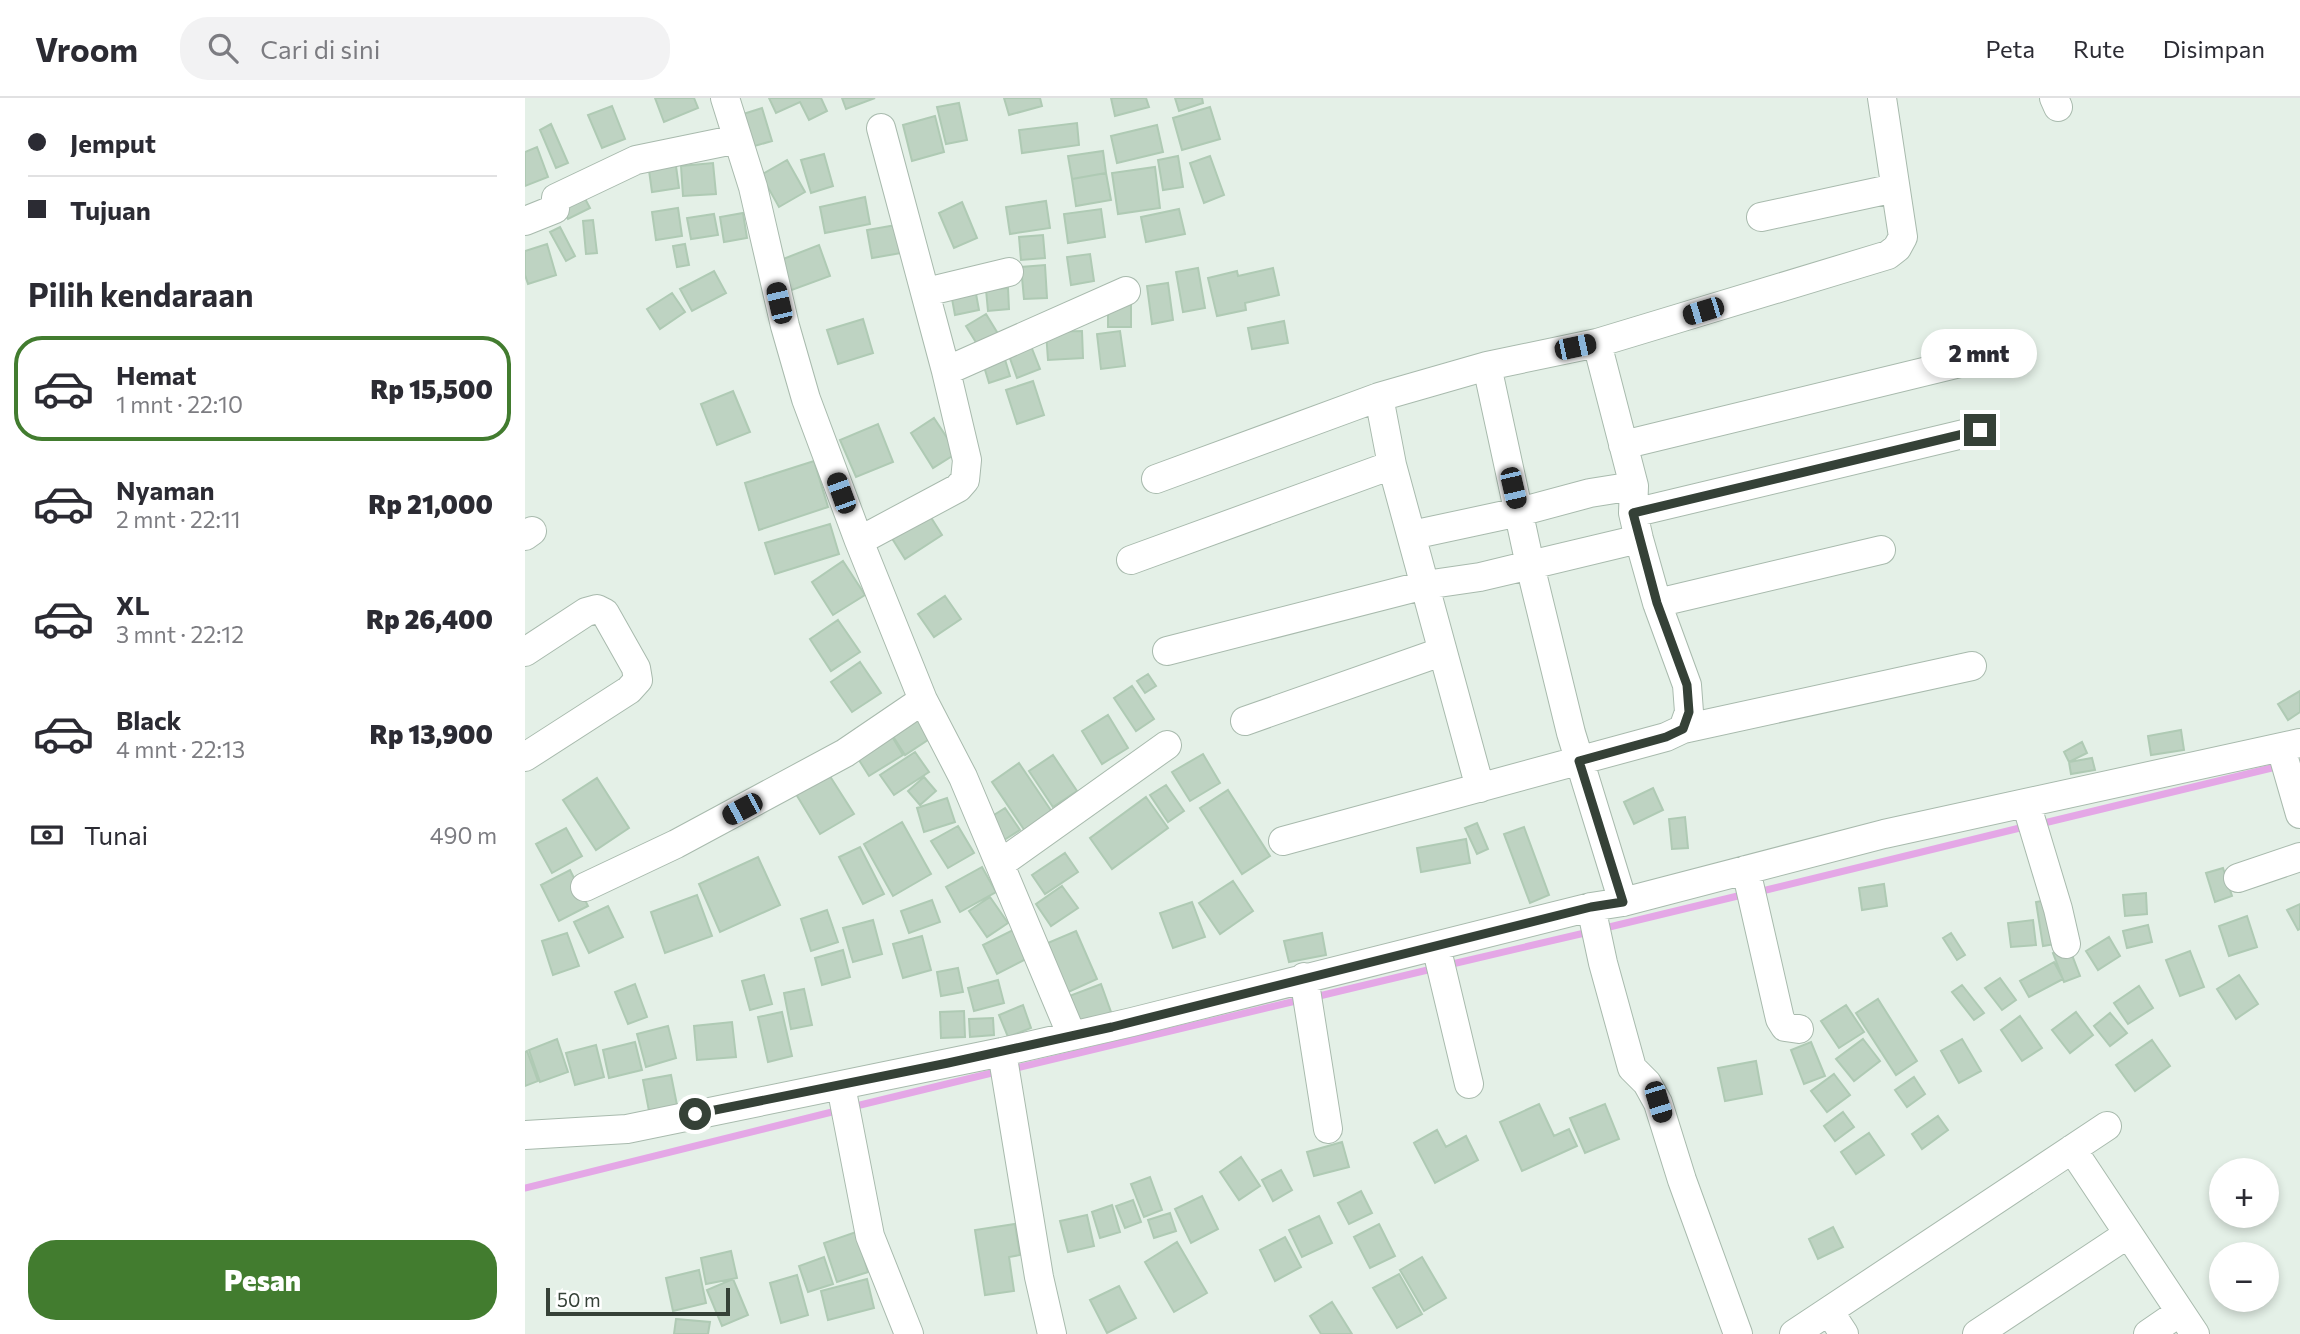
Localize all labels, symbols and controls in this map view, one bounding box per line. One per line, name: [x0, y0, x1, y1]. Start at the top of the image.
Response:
search box: [180, 17, 670, 80]
text: Vroom: [35, 28, 138, 69]
icon: search: [204, 29, 242, 67]
text: Cari di sini: [260, 33, 380, 64]
text: Peta: [1985, 34, 2035, 63]
text: Rute: [2073, 34, 2125, 63]
text: Disimpan: [2163, 34, 2265, 63]
text: Jemput: [70, 127, 156, 158]
text: Tujuan: [70, 194, 151, 225]
text: Pilih kendaraan: [28, 274, 254, 314]
car: [765, 280, 794, 326]
car: [1680, 295, 1727, 327]
callout: 2 mnt: [1922, 328, 2038, 378]
car: [1553, 332, 1598, 362]
text: 2 mnt: [1949, 339, 2009, 367]
icon: car: [32, 357, 95, 420]
text: Hemat: [116, 359, 197, 390]
text: Rp 15,500: [370, 373, 493, 404]
text: 1 mnt · 22:10: [116, 390, 243, 418]
route end: [1964, 414, 1996, 446]
car: [1499, 465, 1528, 511]
car: [824, 470, 859, 516]
icon: car: [32, 472, 95, 535]
text: Nyaman: [116, 474, 215, 505]
text: Rp 21,000: [368, 488, 493, 519]
text: 2 mnt · 22:11: [116, 505, 241, 533]
icon: car: [32, 587, 95, 650]
text: XL: [116, 589, 150, 620]
text: Rp 26,400: [366, 603, 493, 634]
text: 3 mnt · 22:12: [116, 620, 244, 648]
icon: car: [32, 702, 95, 765]
text: Black: [116, 704, 182, 735]
text: Rp 13,900: [370, 718, 493, 749]
text: 4 mnt · 22:13: [116, 735, 245, 763]
car: [719, 790, 766, 828]
icon: cash: [28, 816, 66, 854]
text: Tunai: [84, 819, 148, 850]
text: 490 m: [430, 821, 497, 849]
car: [1642, 1079, 1675, 1125]
route start: [679, 1098, 711, 1130]
map controls: [2209, 1158, 2279, 1312]
button: +: [2209, 1158, 2279, 1228]
button: Pesan: [28, 1240, 497, 1320]
button: −: [2209, 1242, 2279, 1312]
scale bar: [546, 1285, 730, 1317]
text: 50 m: [557, 1288, 601, 1311]

